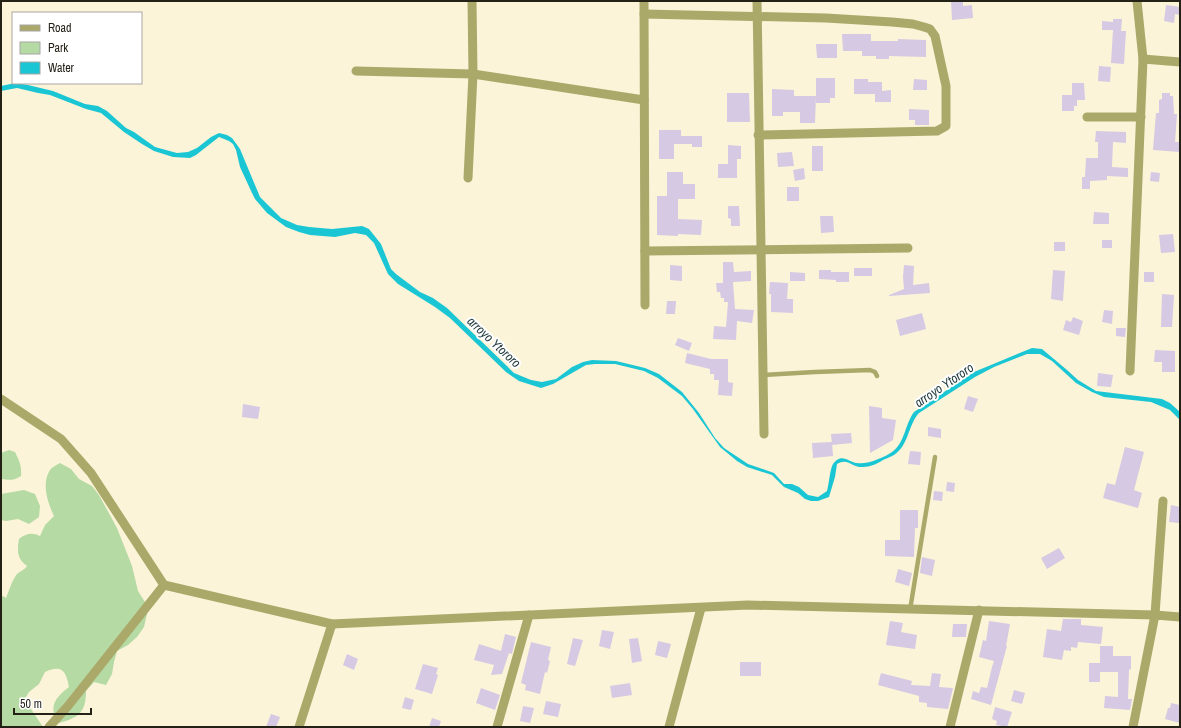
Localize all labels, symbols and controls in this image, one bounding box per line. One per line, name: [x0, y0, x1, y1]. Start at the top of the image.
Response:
legend: [12, 12, 142, 84]
text: Road: [48, 20, 72, 36]
text: Park: [48, 40, 68, 56]
text: Water: [48, 60, 75, 76]
water label: arroyo Ytororo: [463, 313, 525, 371]
water label: arroyo Ytororo: [911, 359, 977, 411]
scale bar: [14, 690, 91, 716]
text: 50 m: [20, 696, 42, 712]

